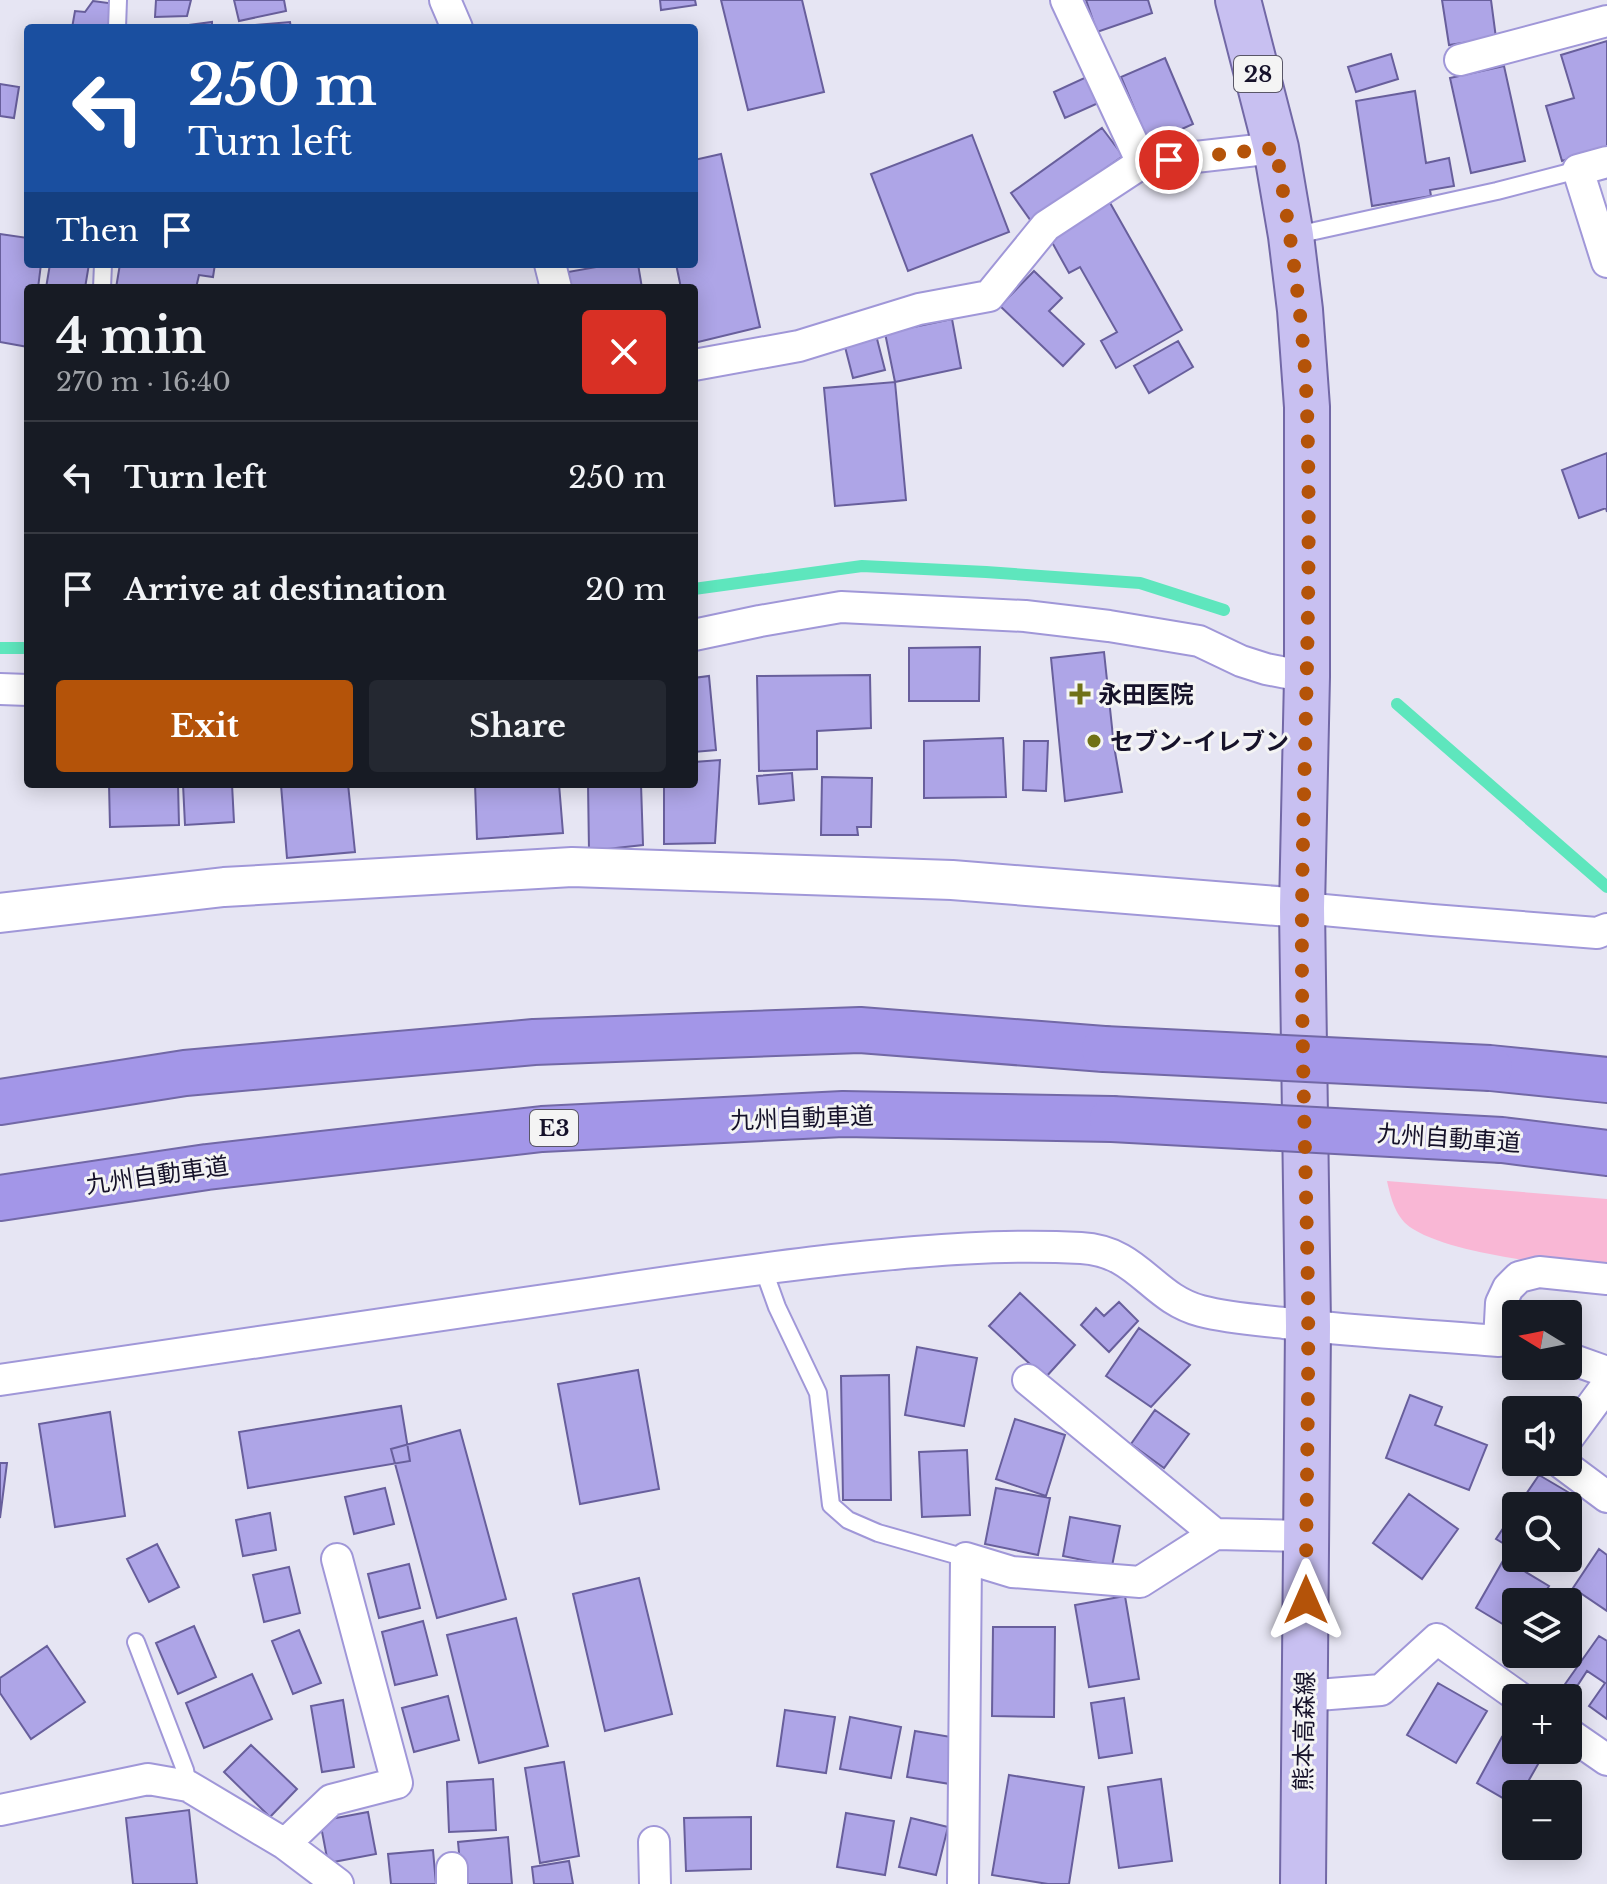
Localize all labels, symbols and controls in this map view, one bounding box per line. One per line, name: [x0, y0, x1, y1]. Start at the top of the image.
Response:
text: 250 m: [188, 51, 377, 120]
icon: left: [56, 56, 160, 160]
road number: 28: [1234, 56, 1282, 92]
text: Turn left: [188, 120, 352, 165]
pin: [1135, 126, 1203, 194]
icon: arrive: [1147, 138, 1191, 182]
icon: arrive: [155, 208, 199, 252]
text: Then: [56, 212, 139, 249]
text: 4 min: [56, 306, 206, 366]
button: close: [582, 310, 666, 394]
text: 270 m · 16:40: [56, 366, 231, 398]
icon: left: [56, 455, 100, 499]
text: Turn left: [124, 459, 267, 496]
text: 250 m: [568, 459, 666, 496]
icon: arrive: [56, 567, 100, 611]
text: Arrive at destination: [124, 571, 447, 608]
text: 20 m: [585, 571, 666, 608]
button: Exit: [56, 680, 353, 772]
button: Share: [369, 680, 666, 772]
place label: 永田医院: [1098, 680, 1194, 709]
marker: 永田医院: [1069, 683, 1091, 705]
place label: セブン-イレブン: [1110, 727, 1289, 756]
marker: セブン-イレブン: [1085, 732, 1103, 750]
street label: 九州自動車道: [730, 1101, 874, 1135]
road number: E3: [530, 1110, 578, 1146]
street label: 九州自動車道: [1376, 1119, 1522, 1157]
street label: 九州自動車道: [84, 1151, 230, 1199]
north arrow: [1502, 1300, 1582, 1380]
map controls: [1502, 1300, 1582, 1860]
button: sound: [1502, 1396, 1582, 1476]
button: search: [1502, 1492, 1582, 1572]
position arrow: [1264, 1558, 1348, 1642]
button: layers: [1502, 1588, 1582, 1668]
street label: 熊本高森線: [1288, 1671, 1320, 1791]
button: +: [1502, 1684, 1582, 1764]
button: −: [1502, 1780, 1582, 1860]

